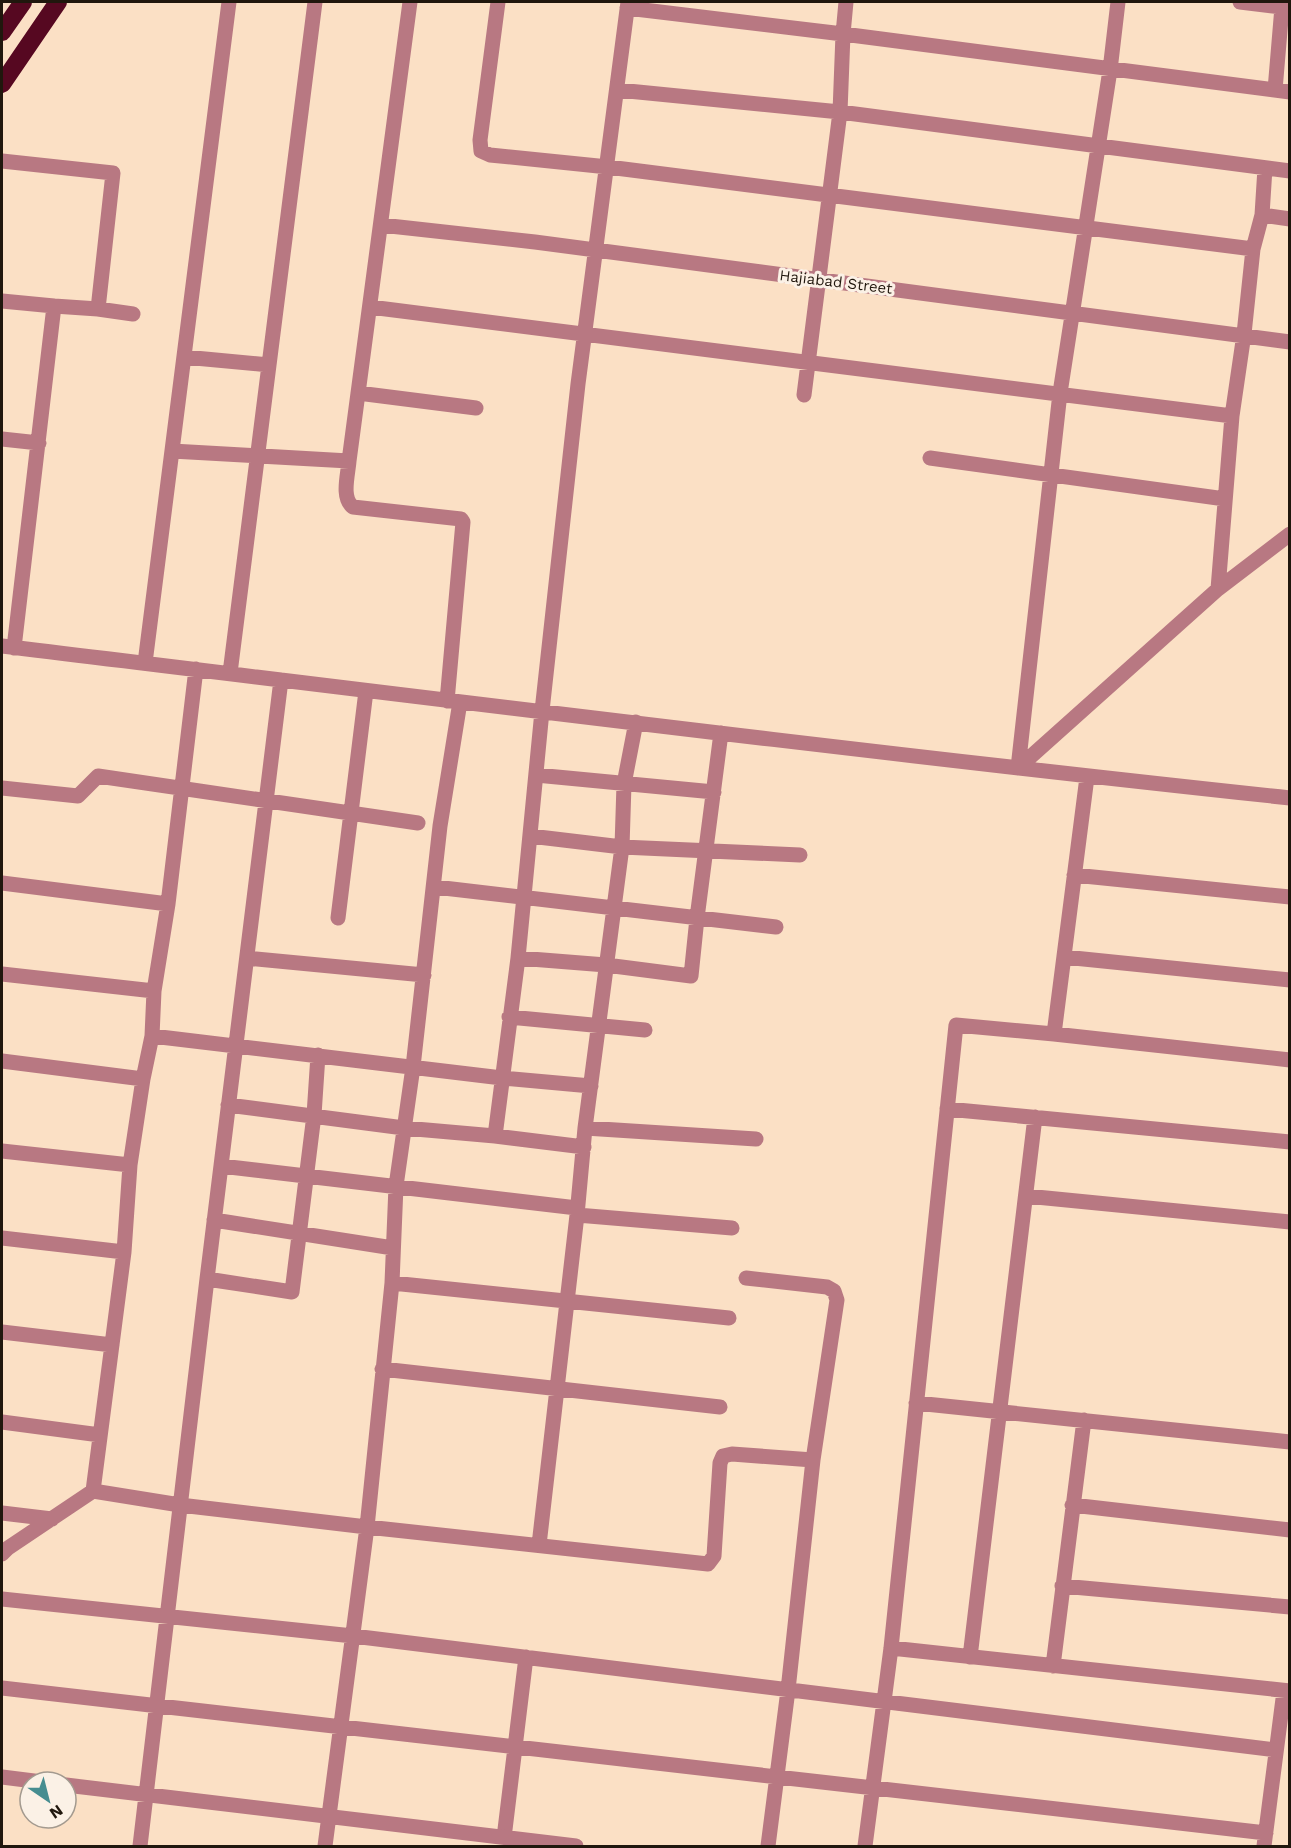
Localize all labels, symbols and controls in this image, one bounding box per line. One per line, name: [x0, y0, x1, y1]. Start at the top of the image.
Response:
street label: Hajiabad Street: [779, 266, 894, 298]
north arrow: [18, 1770, 78, 1830]
text: N: [46, 1801, 67, 1823]

